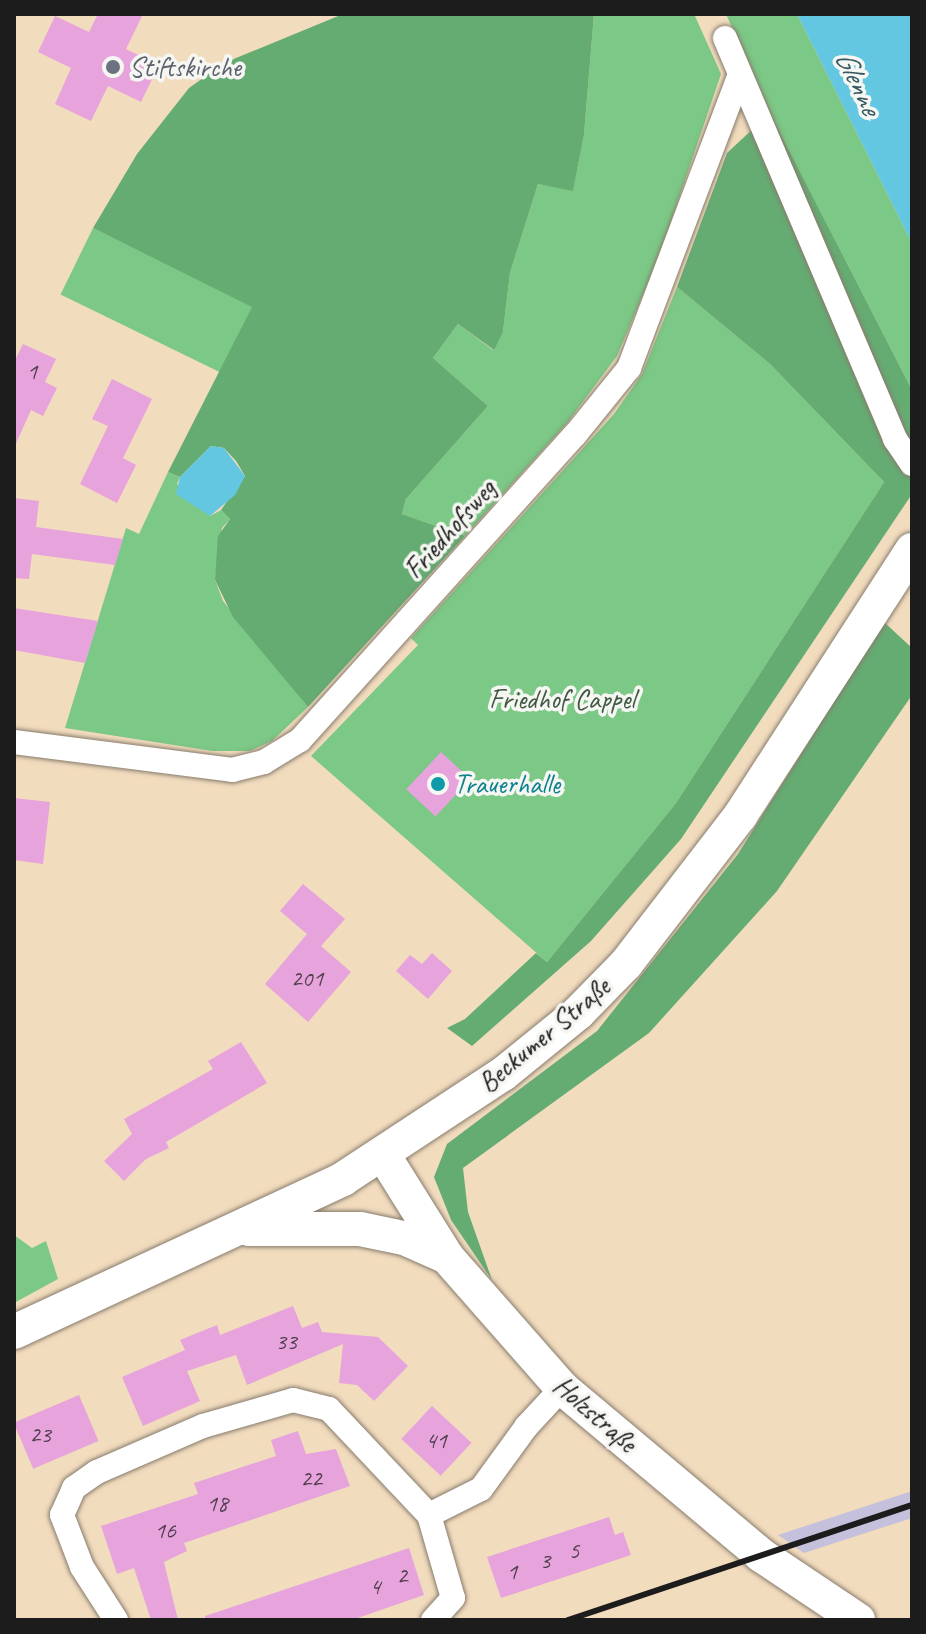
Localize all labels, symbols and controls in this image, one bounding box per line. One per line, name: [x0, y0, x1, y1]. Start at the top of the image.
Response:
water label: Glenne: [827, 44, 889, 120]
place label: Stiftskirche: [129, 50, 241, 84]
marker: Stiftskirche: [104, 58, 122, 76]
house number: 1: [27, 358, 37, 386]
street label: Friedhofsweg: [397, 473, 503, 585]
park label: Friedhof Cappel: [489, 682, 635, 716]
place label: Trauerhalle: [454, 767, 560, 801]
marker: Trauerhalle: [429, 775, 447, 793]
house number: 201: [291, 965, 323, 993]
street label: Beckumer Straße: [471, 970, 617, 1100]
house number: 33: [275, 1328, 297, 1356]
street label: Holzstraße: [546, 1369, 644, 1459]
house number: 23: [29, 1421, 51, 1449]
house number: 41: [425, 1427, 447, 1455]
house number: 22: [300, 1465, 322, 1493]
house number: 18: [206, 1490, 228, 1518]
house number: 16: [154, 1517, 176, 1545]
house number: 5: [569, 1537, 579, 1565]
house number: 3: [540, 1547, 550, 1575]
house number: 1: [507, 1558, 517, 1586]
house number: 2: [397, 1562, 407, 1590]
house number: 4: [370, 1573, 380, 1601]

